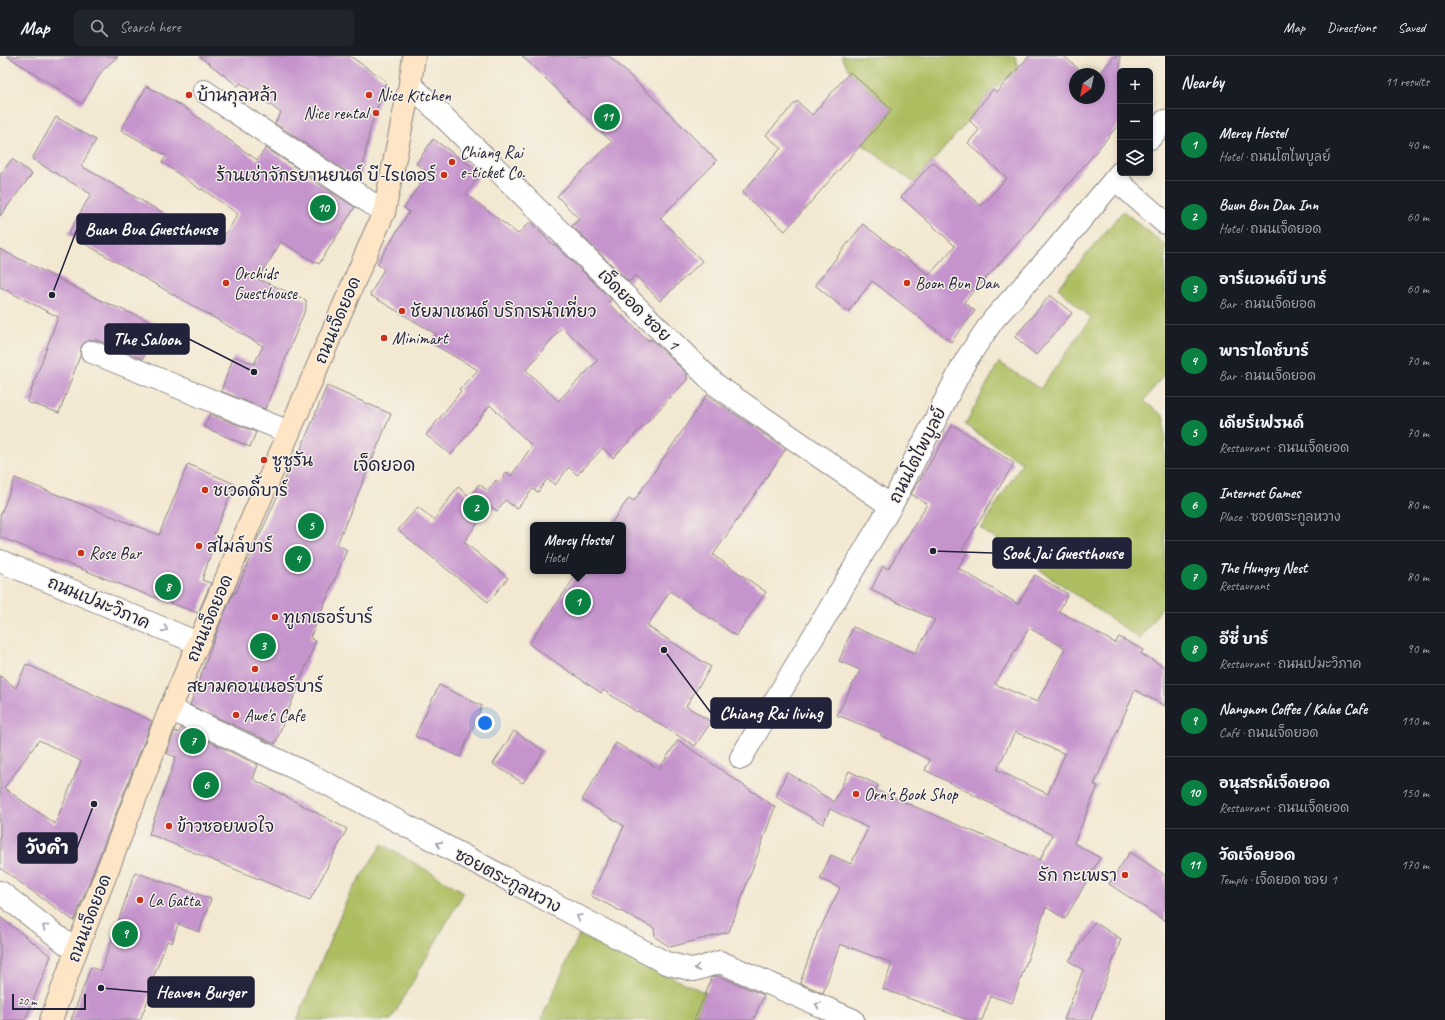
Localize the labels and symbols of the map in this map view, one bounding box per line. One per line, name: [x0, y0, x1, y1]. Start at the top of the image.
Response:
north arrow: [1069, 68, 1105, 104]
place label: บ้านกุลหล้า: [197, 85, 277, 108]
place label: Nice Kitchen: [377, 85, 451, 106]
marker: บ้านกุลหล้า: [184, 90, 194, 100]
marker: Nice Kitchen: [364, 90, 374, 100]
pin: 11: [594, 102, 620, 132]
place label: Nice rental: [303, 103, 371, 124]
marker: Nice rental: [371, 108, 381, 118]
place label: Chiang Rai e-ticket Co.: [460, 142, 525, 183]
marker: Chiang Rai e-ticket Co.: [447, 157, 457, 167]
place label: ร้านเช่าจักรยานยนต์ บี-ไรเดอร์: [216, 164, 436, 186]
marker: ร้านเช่าจักรยานยนต์ บี-ไรเดอร์: [439, 170, 449, 180]
pin: 10: [310, 193, 336, 223]
callout: Buan Bua Guesthouse: [77, 214, 225, 244]
text: Buan Bua Guesthouse: [85, 218, 219, 240]
place label: Orchids Guesthouse: [234, 263, 298, 304]
street label: เจ็ดยอด ซอย 1: [594, 264, 685, 355]
street label: ถนนเจ็ดยอด: [309, 273, 365, 367]
place label: Boon Bun Dan: [915, 273, 1001, 294]
marker: Orchids Guesthouse: [221, 278, 231, 288]
marker: Boon Bun Dan: [902, 278, 912, 288]
place label: ชัยมาเชนต์ บริการนำเที่ยว: [410, 296, 596, 322]
marker: ชัยมาเชนต์ บริการนำเที่ยว: [397, 306, 407, 316]
callout: The Saloon: [105, 324, 189, 354]
text: The Saloon: [113, 328, 183, 350]
place label: Minimart: [392, 328, 450, 349]
marker: Minimart: [379, 333, 389, 343]
street label: ถนนโตไพบูลย์: [883, 403, 952, 508]
place label: ซูซูรัน: [272, 450, 314, 473]
district label: เจ็ดยอด: [353, 452, 415, 476]
marker: ซูซูรัน: [259, 455, 269, 465]
place label: ชเวดดี้บาร์: [213, 475, 289, 501]
marker: ชเวดดี้บาร์: [200, 485, 210, 495]
pin: 2: [463, 493, 489, 523]
pin: 5: [298, 511, 324, 541]
place label: สไมล์บาร์: [207, 535, 273, 557]
callout: Sook Jai Guesthouse: [993, 538, 1131, 568]
marker: สไมล์บาร์: [194, 541, 204, 551]
text: Sook Jai Guesthouse: [1001, 542, 1125, 564]
place label: Rose Bar: [89, 543, 143, 564]
pin: 4: [285, 544, 311, 574]
marker: Rose Bar: [76, 548, 86, 558]
street label: ถนนเจ็ดยอด: [181, 571, 237, 665]
street label: ถนนเปมะวิภาค: [45, 572, 153, 633]
pin: 8: [155, 572, 181, 602]
pin: 1: [565, 587, 591, 617]
place label: ทูเกเธอร์บาร์: [283, 606, 374, 630]
marker: ทูเกเธอร์บาร์: [270, 612, 280, 622]
one-way arrow: [162, 625, 169, 633]
pin: 3: [250, 631, 276, 661]
marker: สยามคอนเนอร์บาร์: [250, 664, 260, 674]
place label: สยามคอนเนอร์บาร์: [187, 675, 324, 697]
callout: Chiang Rai living: [711, 698, 831, 728]
text: Chiang Rai living: [719, 702, 824, 724]
place label: Awe's Cafe: [244, 705, 306, 726]
marker: Awe's Cafe: [231, 710, 241, 720]
your location: [475, 713, 495, 733]
pin: 7: [180, 726, 206, 756]
pin: 6: [193, 770, 219, 800]
place label: Orn's Book Shop: [864, 784, 959, 805]
marker: Orn's Book Shop: [851, 789, 861, 799]
place label: ข้าวซอยพอใจ: [177, 815, 274, 837]
marker: ข้าวซอยพอใจ: [164, 821, 174, 831]
callout: วังคำ: [18, 833, 77, 863]
text: วังคำ: [25, 837, 69, 859]
one-way arrow: [436, 841, 444, 849]
street label: ซอยตระกูลหวาง: [450, 844, 565, 919]
place label: รัก กะเพรา: [1038, 865, 1117, 886]
marker: รัก กะเพรา: [1120, 870, 1130, 880]
street label: ถนนเจ็ดยอด: [62, 871, 116, 965]
place label: La Gatta: [148, 890, 202, 911]
marker: La Gatta: [135, 895, 145, 905]
one-way arrow: [576, 914, 584, 922]
pin: 9: [112, 919, 138, 949]
one-way arrow: [42, 924, 49, 932]
one-way arrow: [694, 963, 700, 972]
callout: Heaven Burger: [148, 977, 254, 1007]
text: Heaven Burger: [156, 981, 248, 1003]
scale bar: [12, 992, 86, 1011]
one-way arrow: [814, 1001, 821, 1009]

